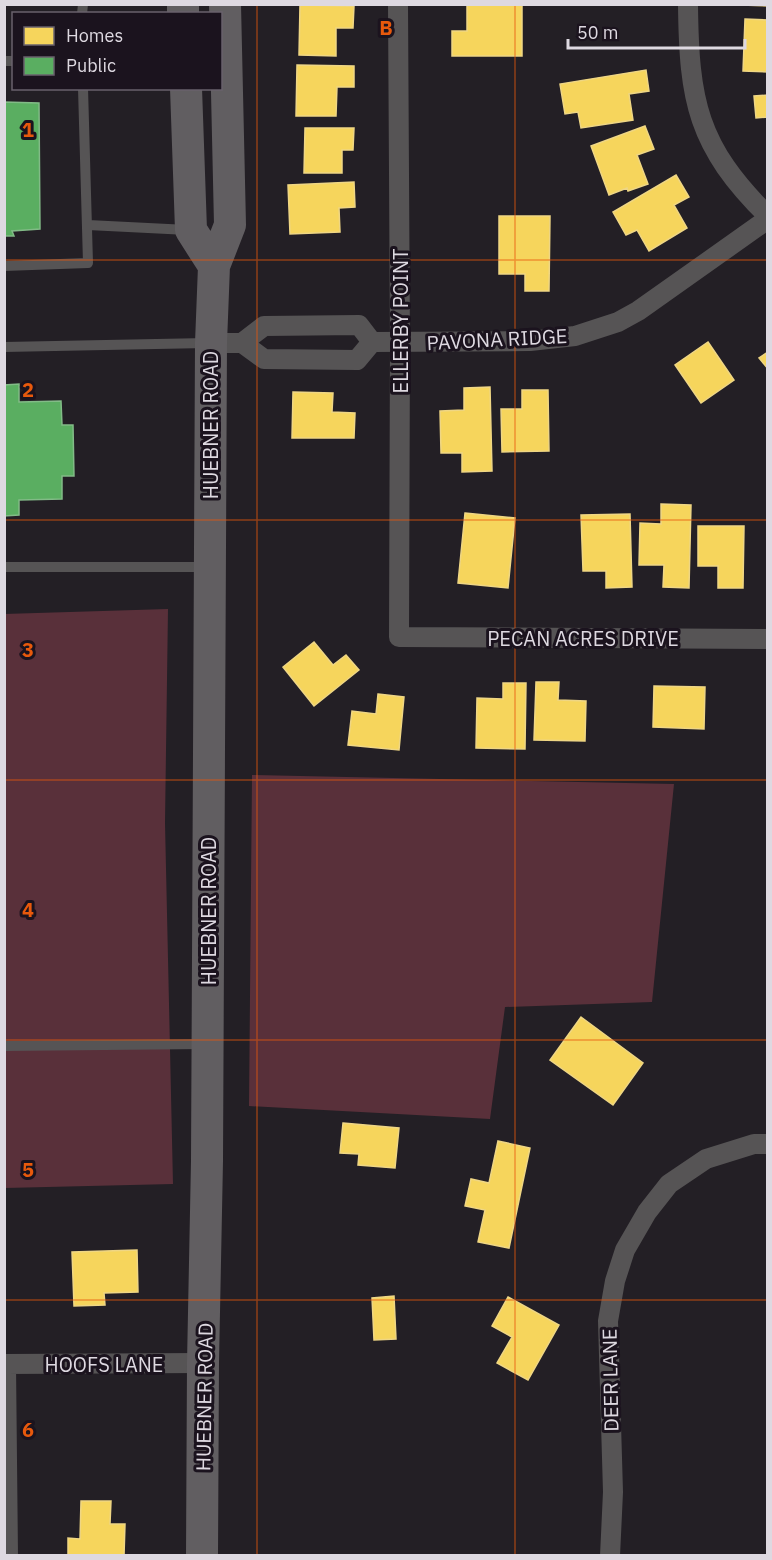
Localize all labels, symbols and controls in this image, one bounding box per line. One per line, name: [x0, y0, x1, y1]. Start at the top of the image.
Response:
legend: [12, 12, 222, 90]
scale bar: [568, 12, 745, 50]
text: B: [379, 14, 393, 41]
text: 50 m: [577, 21, 619, 44]
text: Homes: [66, 24, 123, 47]
text: Public: [66, 54, 116, 77]
text: 1: [22, 116, 34, 143]
street label: ELLERBY POINT: [387, 248, 414, 394]
street label: PAVONA RIDGE: [426, 322, 568, 356]
street label: HUEBNER ROAD: [197, 351, 224, 499]
text: 2: [22, 376, 34, 403]
street label: PECAN ACRES DRIVE: [487, 625, 679, 652]
text: 3: [22, 636, 34, 663]
street label: HUEBNER ROAD: [195, 837, 222, 985]
text: 4: [22, 896, 34, 923]
text: 5: [22, 1156, 34, 1183]
street label: HUEBNER ROAD: [189, 1323, 219, 1471]
street label: DEER LANE: [596, 1328, 624, 1432]
street label: HOOFS LANE: [45, 1351, 164, 1378]
text: 6: [22, 1416, 34, 1443]

